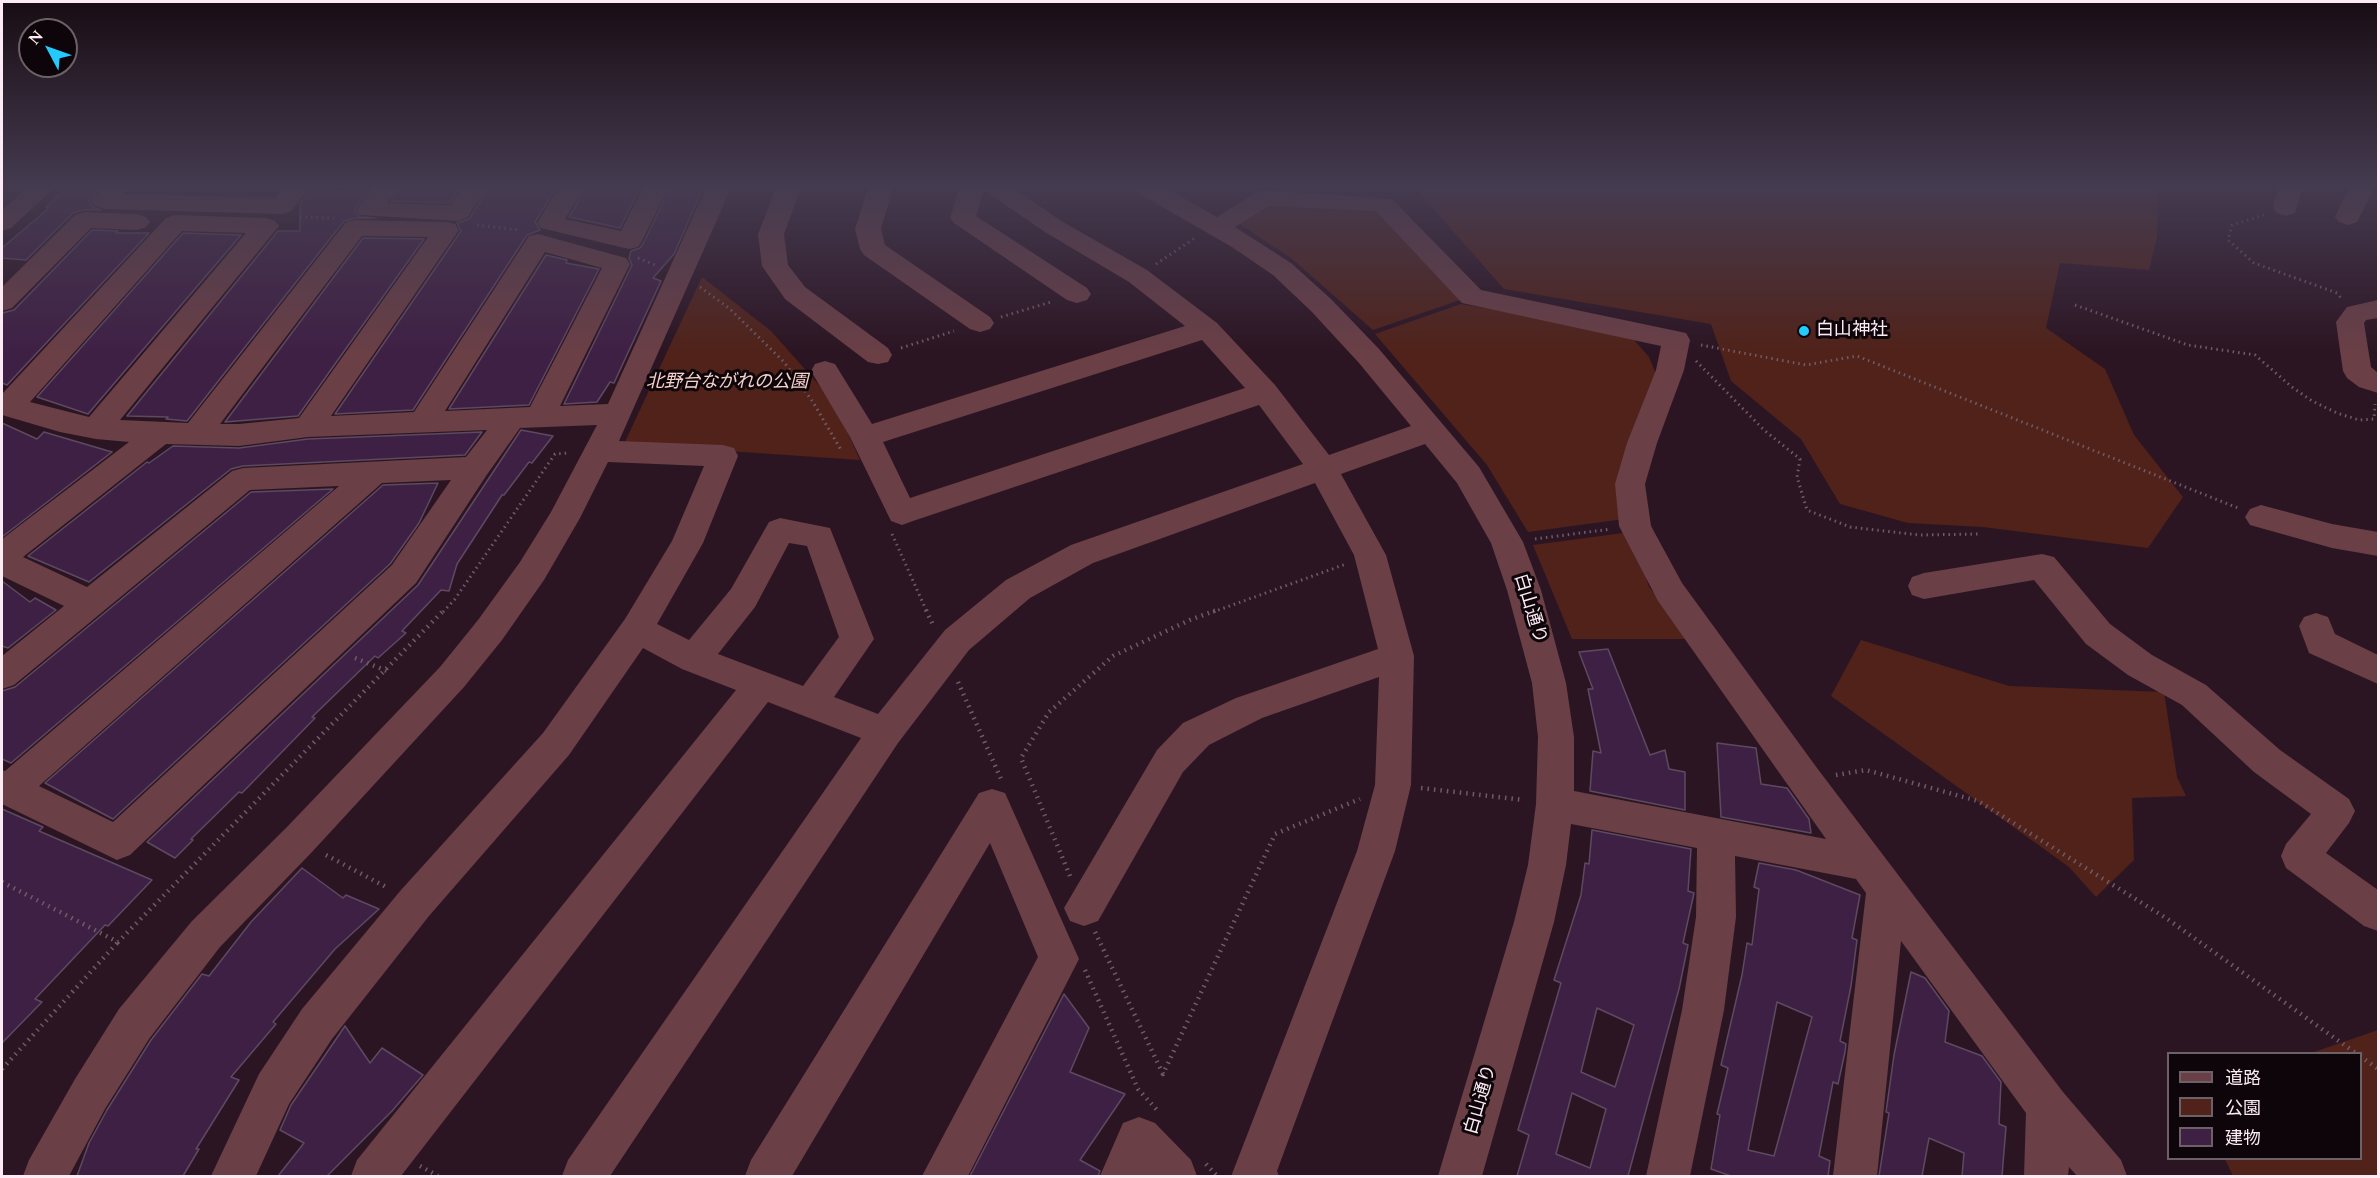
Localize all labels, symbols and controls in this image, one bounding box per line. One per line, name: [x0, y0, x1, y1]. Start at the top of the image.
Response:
north arrow: [18, 18, 78, 78]
text: N: [23, 25, 49, 50]
place label: 白山神社: [1816, 320, 1888, 342]
marker: 白山神社: [1797, 324, 1811, 338]
park label: 北野台ながれの公園: [646, 372, 808, 394]
street label: 白山通り: [1508, 571, 1550, 647]
legend: [2167, 1052, 2362, 1160]
street label: 白山通り: [1462, 1062, 1502, 1138]
text: 道路: [2225, 1065, 2261, 1092]
text: 公園: [2225, 1095, 2261, 1122]
text: 建物: [2225, 1125, 2261, 1152]

